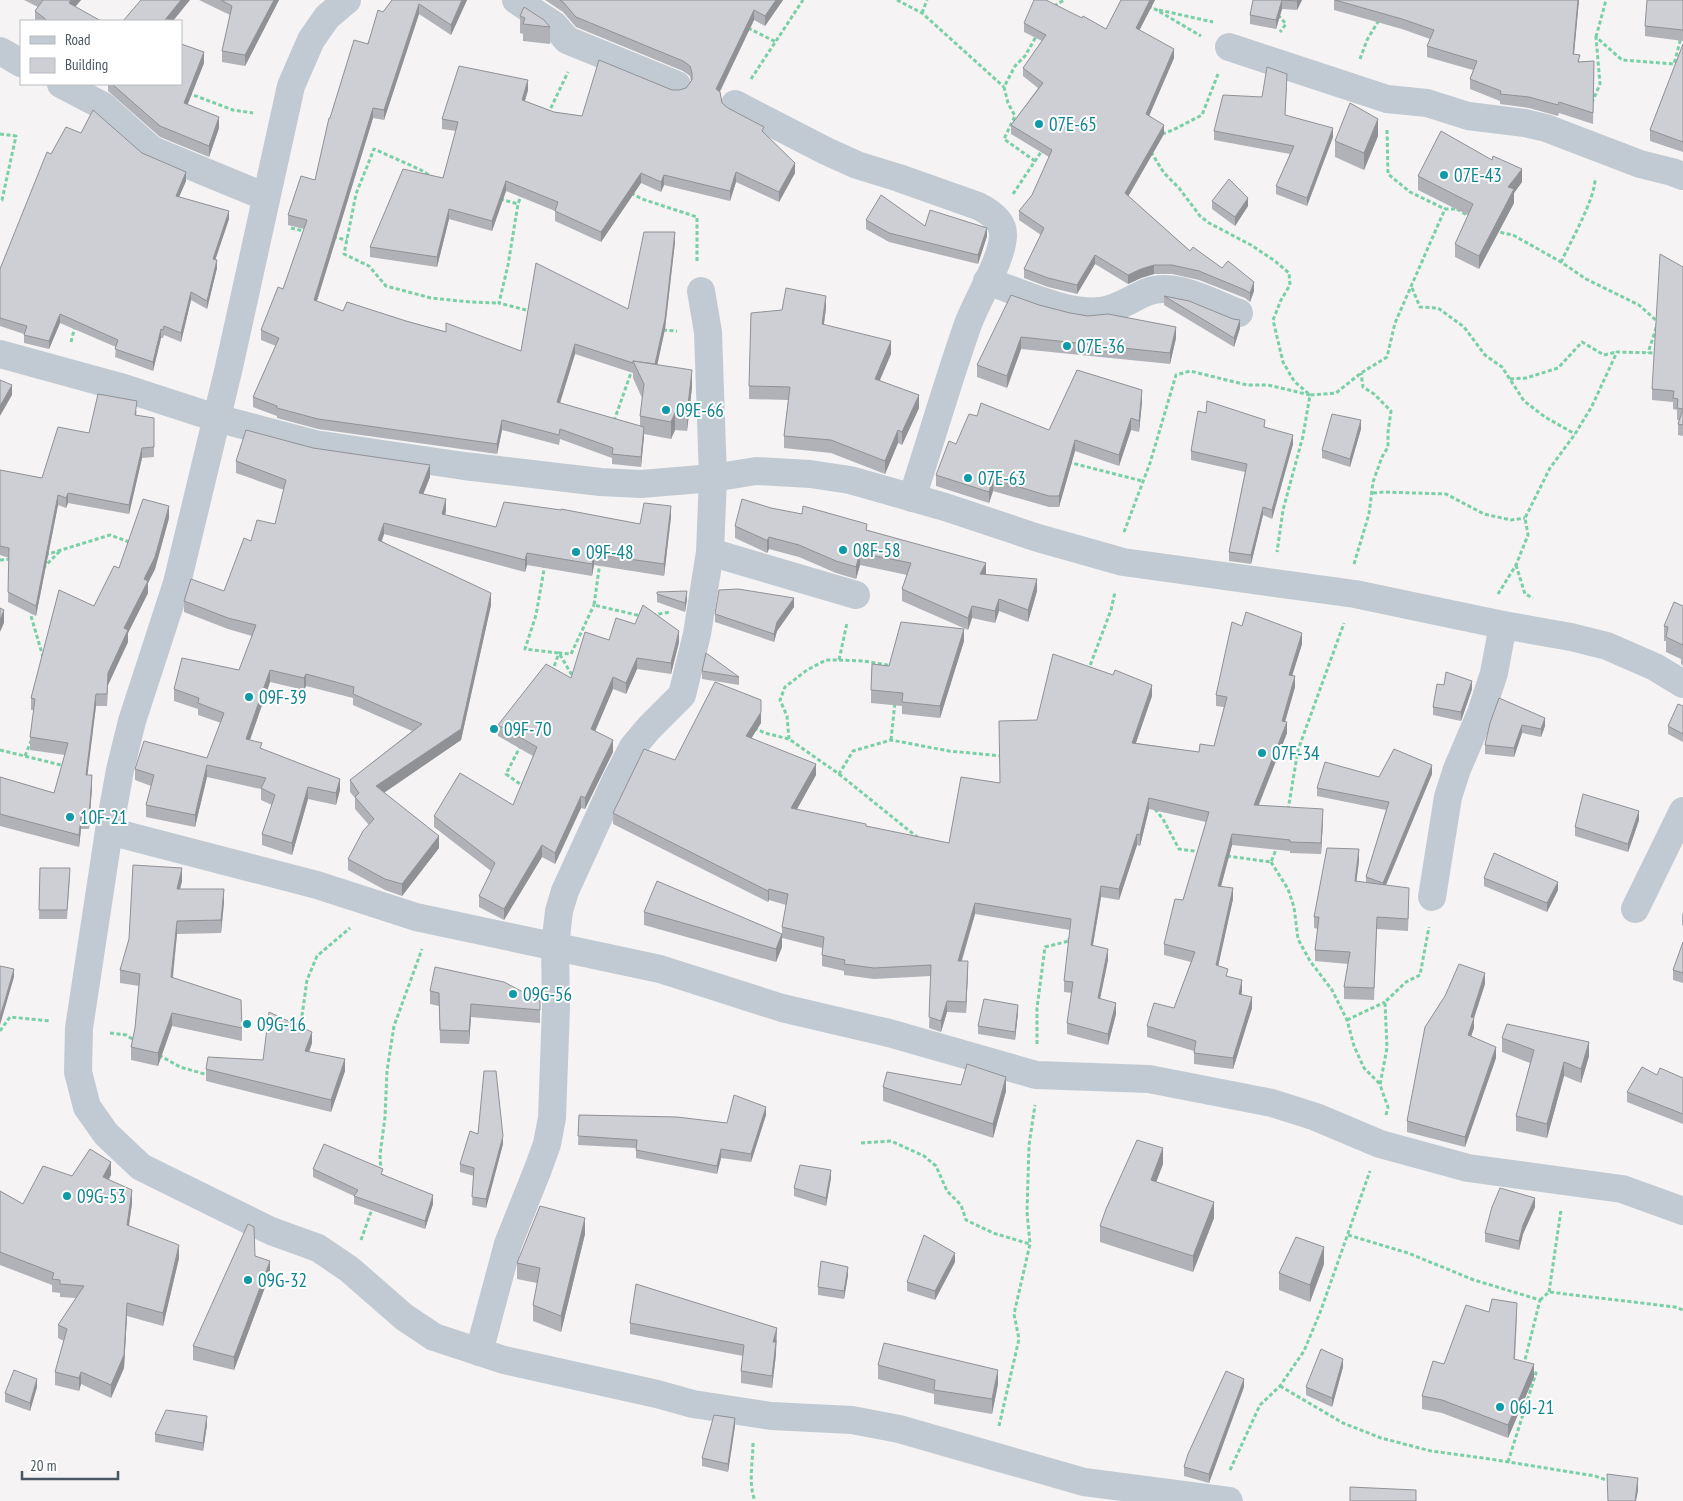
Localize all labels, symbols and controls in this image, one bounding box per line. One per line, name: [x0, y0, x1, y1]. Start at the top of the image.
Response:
legend: [20, 20, 182, 85]
text: Road: [65, 30, 91, 49]
text: Building: [65, 55, 108, 74]
place label: 07E-65: [1049, 112, 1097, 136]
marker: 07E-65: [1033, 118, 1045, 130]
place label: 07E-43: [1454, 163, 1502, 187]
marker: 07E-43: [1438, 169, 1450, 181]
place label: 07E-36: [1077, 334, 1125, 358]
marker: 07E-36: [1061, 340, 1073, 352]
place label: 09E-66: [676, 398, 724, 422]
marker: 09E-66: [660, 404, 672, 416]
place label: 07E-63: [978, 466, 1026, 490]
marker: 07E-63: [962, 472, 974, 484]
place label: 08F-58: [853, 538, 901, 562]
place label: 09F-48: [586, 540, 634, 564]
marker: 08F-58: [837, 544, 849, 556]
marker: 09F-48: [570, 546, 582, 558]
place label: 09F-39: [259, 685, 307, 709]
marker: 09F-39: [243, 691, 255, 703]
place label: 09F-70: [504, 717, 552, 741]
marker: 09F-70: [488, 723, 500, 735]
place label: 07F-34: [1272, 741, 1320, 765]
marker: 07F-34: [1256, 747, 1268, 759]
place label: 10F-21: [80, 805, 128, 829]
marker: 10F-21: [64, 811, 76, 823]
place label: 09G-56: [523, 982, 572, 1006]
marker: 09G-56: [507, 988, 519, 1000]
place label: 09G-16: [257, 1012, 306, 1036]
marker: 09G-16: [241, 1018, 253, 1030]
place label: 09G-53: [77, 1184, 126, 1208]
marker: 09G-53: [61, 1190, 73, 1202]
place label: 09G-32: [258, 1268, 307, 1292]
marker: 09G-32: [242, 1274, 254, 1286]
place label: 06J-21: [1510, 1395, 1554, 1419]
marker: 06J-21: [1494, 1401, 1506, 1413]
scale bar: [22, 1448, 119, 1480]
text: 20 m: [30, 1456, 56, 1475]

